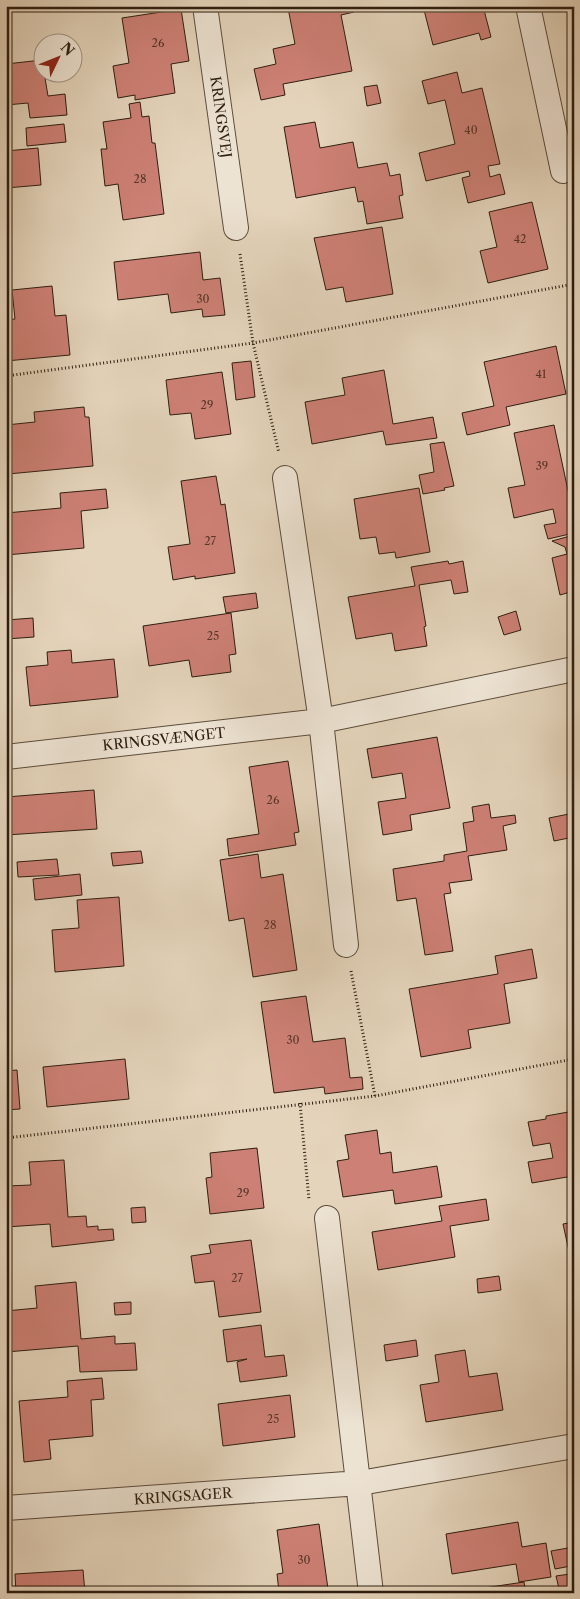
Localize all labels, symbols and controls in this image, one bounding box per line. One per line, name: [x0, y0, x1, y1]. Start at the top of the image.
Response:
north arrow: [32, 32, 82, 82]
house number: 26: [152, 36, 165, 50]
text: N: [57, 39, 78, 60]
street label: KRINGSVEJ: [206, 75, 236, 159]
house number: 40: [464, 123, 478, 137]
house number: 28: [134, 172, 146, 186]
house number: 42: [514, 232, 526, 246]
house number: 30: [196, 292, 210, 306]
house number: 41: [536, 367, 547, 381]
house number: 29: [201, 398, 213, 412]
house number: 39: [536, 459, 548, 473]
house number: 27: [204, 534, 216, 548]
house number: 25: [207, 629, 219, 643]
street label: KRINGSVÆNGET: [102, 724, 227, 754]
house number: 26: [267, 793, 280, 807]
house number: 28: [264, 918, 276, 932]
house number: 30: [286, 1033, 300, 1047]
house number: 29: [237, 1186, 249, 1200]
house number: 27: [231, 1271, 243, 1285]
house number: 25: [267, 1412, 279, 1426]
street label: KRINGSAGER: [133, 1484, 233, 1508]
house number: 30: [297, 1553, 311, 1567]

